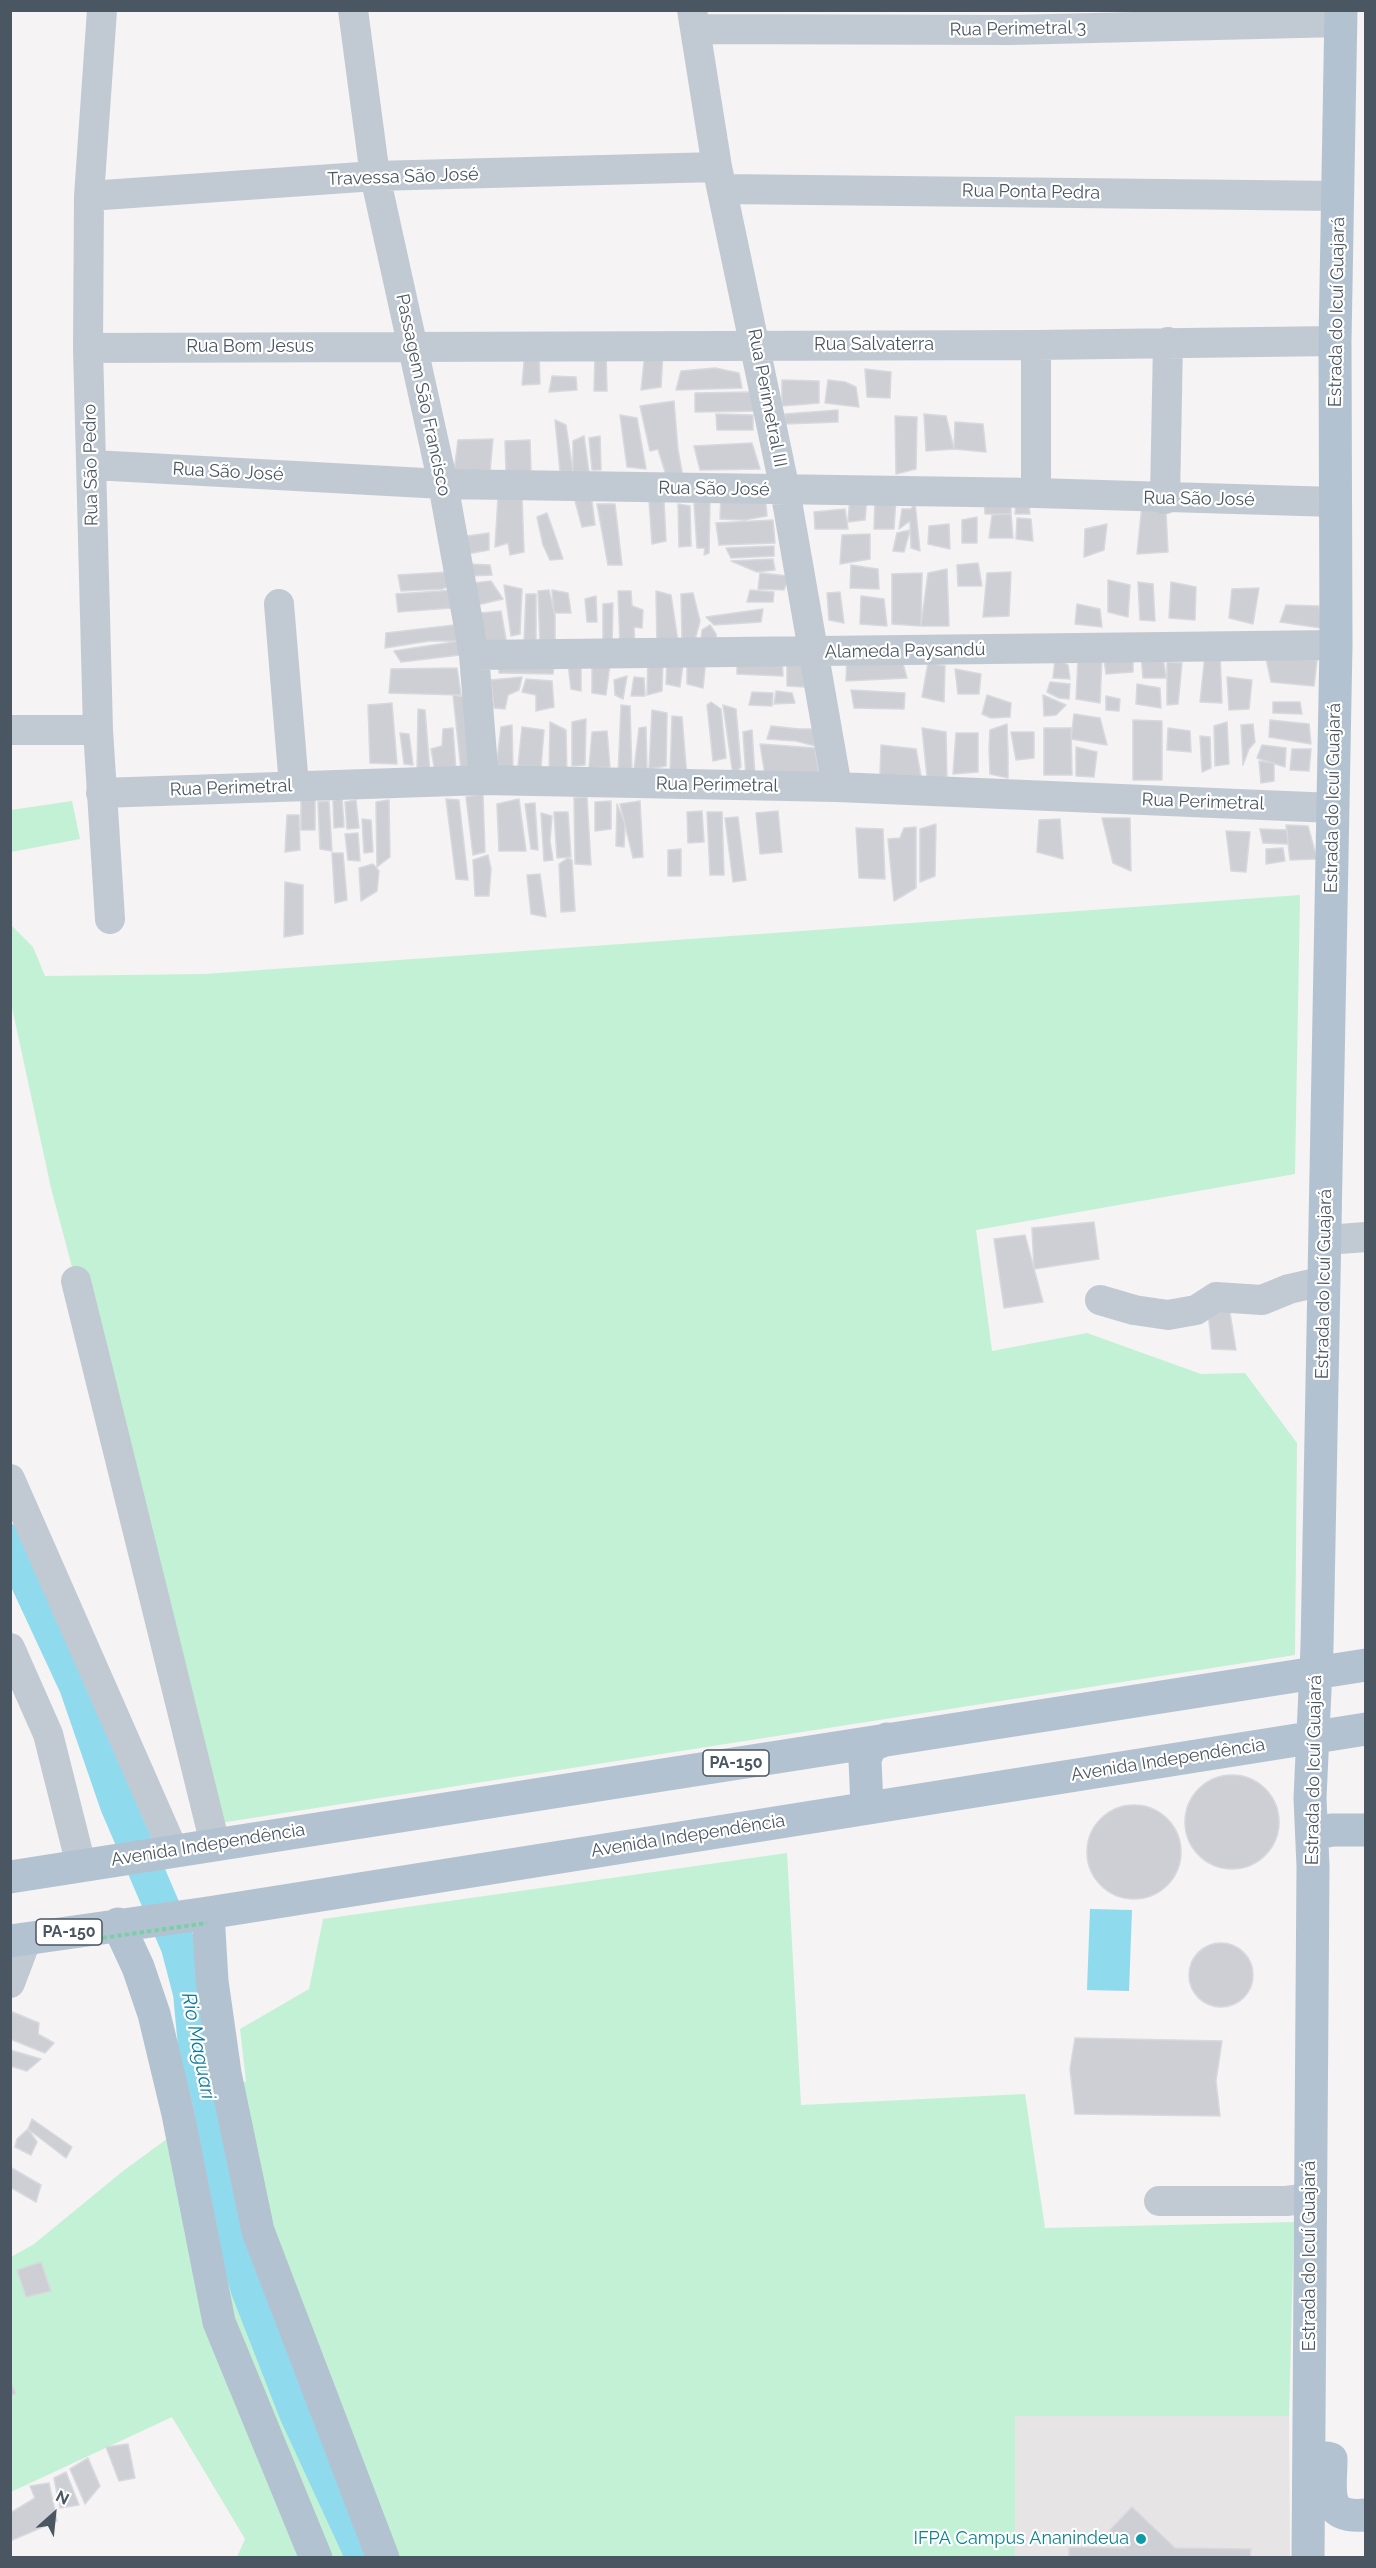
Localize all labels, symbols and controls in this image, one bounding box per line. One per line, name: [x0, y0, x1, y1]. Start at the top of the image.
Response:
street label: Rua Perimetral 3: [949, 17, 1087, 41]
street label: Travessa São José: [327, 164, 479, 190]
street label: Rua Ponta Pedra: [962, 180, 1100, 204]
street label: Estrada do Icuí Guajará: [1325, 217, 1349, 407]
street label: Passagem São Francisco: [391, 292, 455, 498]
street label: Rua Perimetral III: [743, 327, 791, 469]
street label: Rua Salvaterra: [814, 334, 934, 356]
street label: Rua Bom Jesus: [186, 336, 314, 358]
street label: Rua São Pedro: [79, 404, 103, 526]
street label: Rua São José: [172, 458, 284, 486]
street label: Rua São José: [658, 477, 770, 501]
street label: Rua São José: [1143, 487, 1255, 511]
street label: Alameda Paysandú: [825, 639, 985, 663]
street label: Estrada do Icuí Guajará: [1321, 703, 1345, 893]
street label: Rua Perimetral: [656, 773, 778, 797]
street label: Rua Perimetral: [169, 775, 293, 801]
street label: Rua Perimetral: [1141, 789, 1265, 815]
street label: Estrada do Icuí Guajará: [1312, 1189, 1336, 1379]
street label: Estrada do Icuí Guajará: [1302, 1675, 1326, 1865]
street label: Avenida Independência: [1069, 1734, 1267, 1786]
road number: PA-150: [703, 1750, 769, 1776]
street label: Avenida Independência: [589, 1810, 787, 1862]
street label: Avenida Independência: [109, 1819, 307, 1871]
road number: PA-150: [36, 1919, 102, 1945]
water label: Rio Maguari: [176, 1991, 220, 2101]
street label: Estrada do Icuí Guajará: [1299, 2161, 1321, 2351]
north arrow: [24, 2484, 84, 2544]
text: N: [53, 2486, 72, 2509]
place label: IFPA Campus Ananindeua: [913, 2528, 1129, 2550]
marker: IFPA Campus Ananindeua: [1134, 2532, 1148, 2546]

